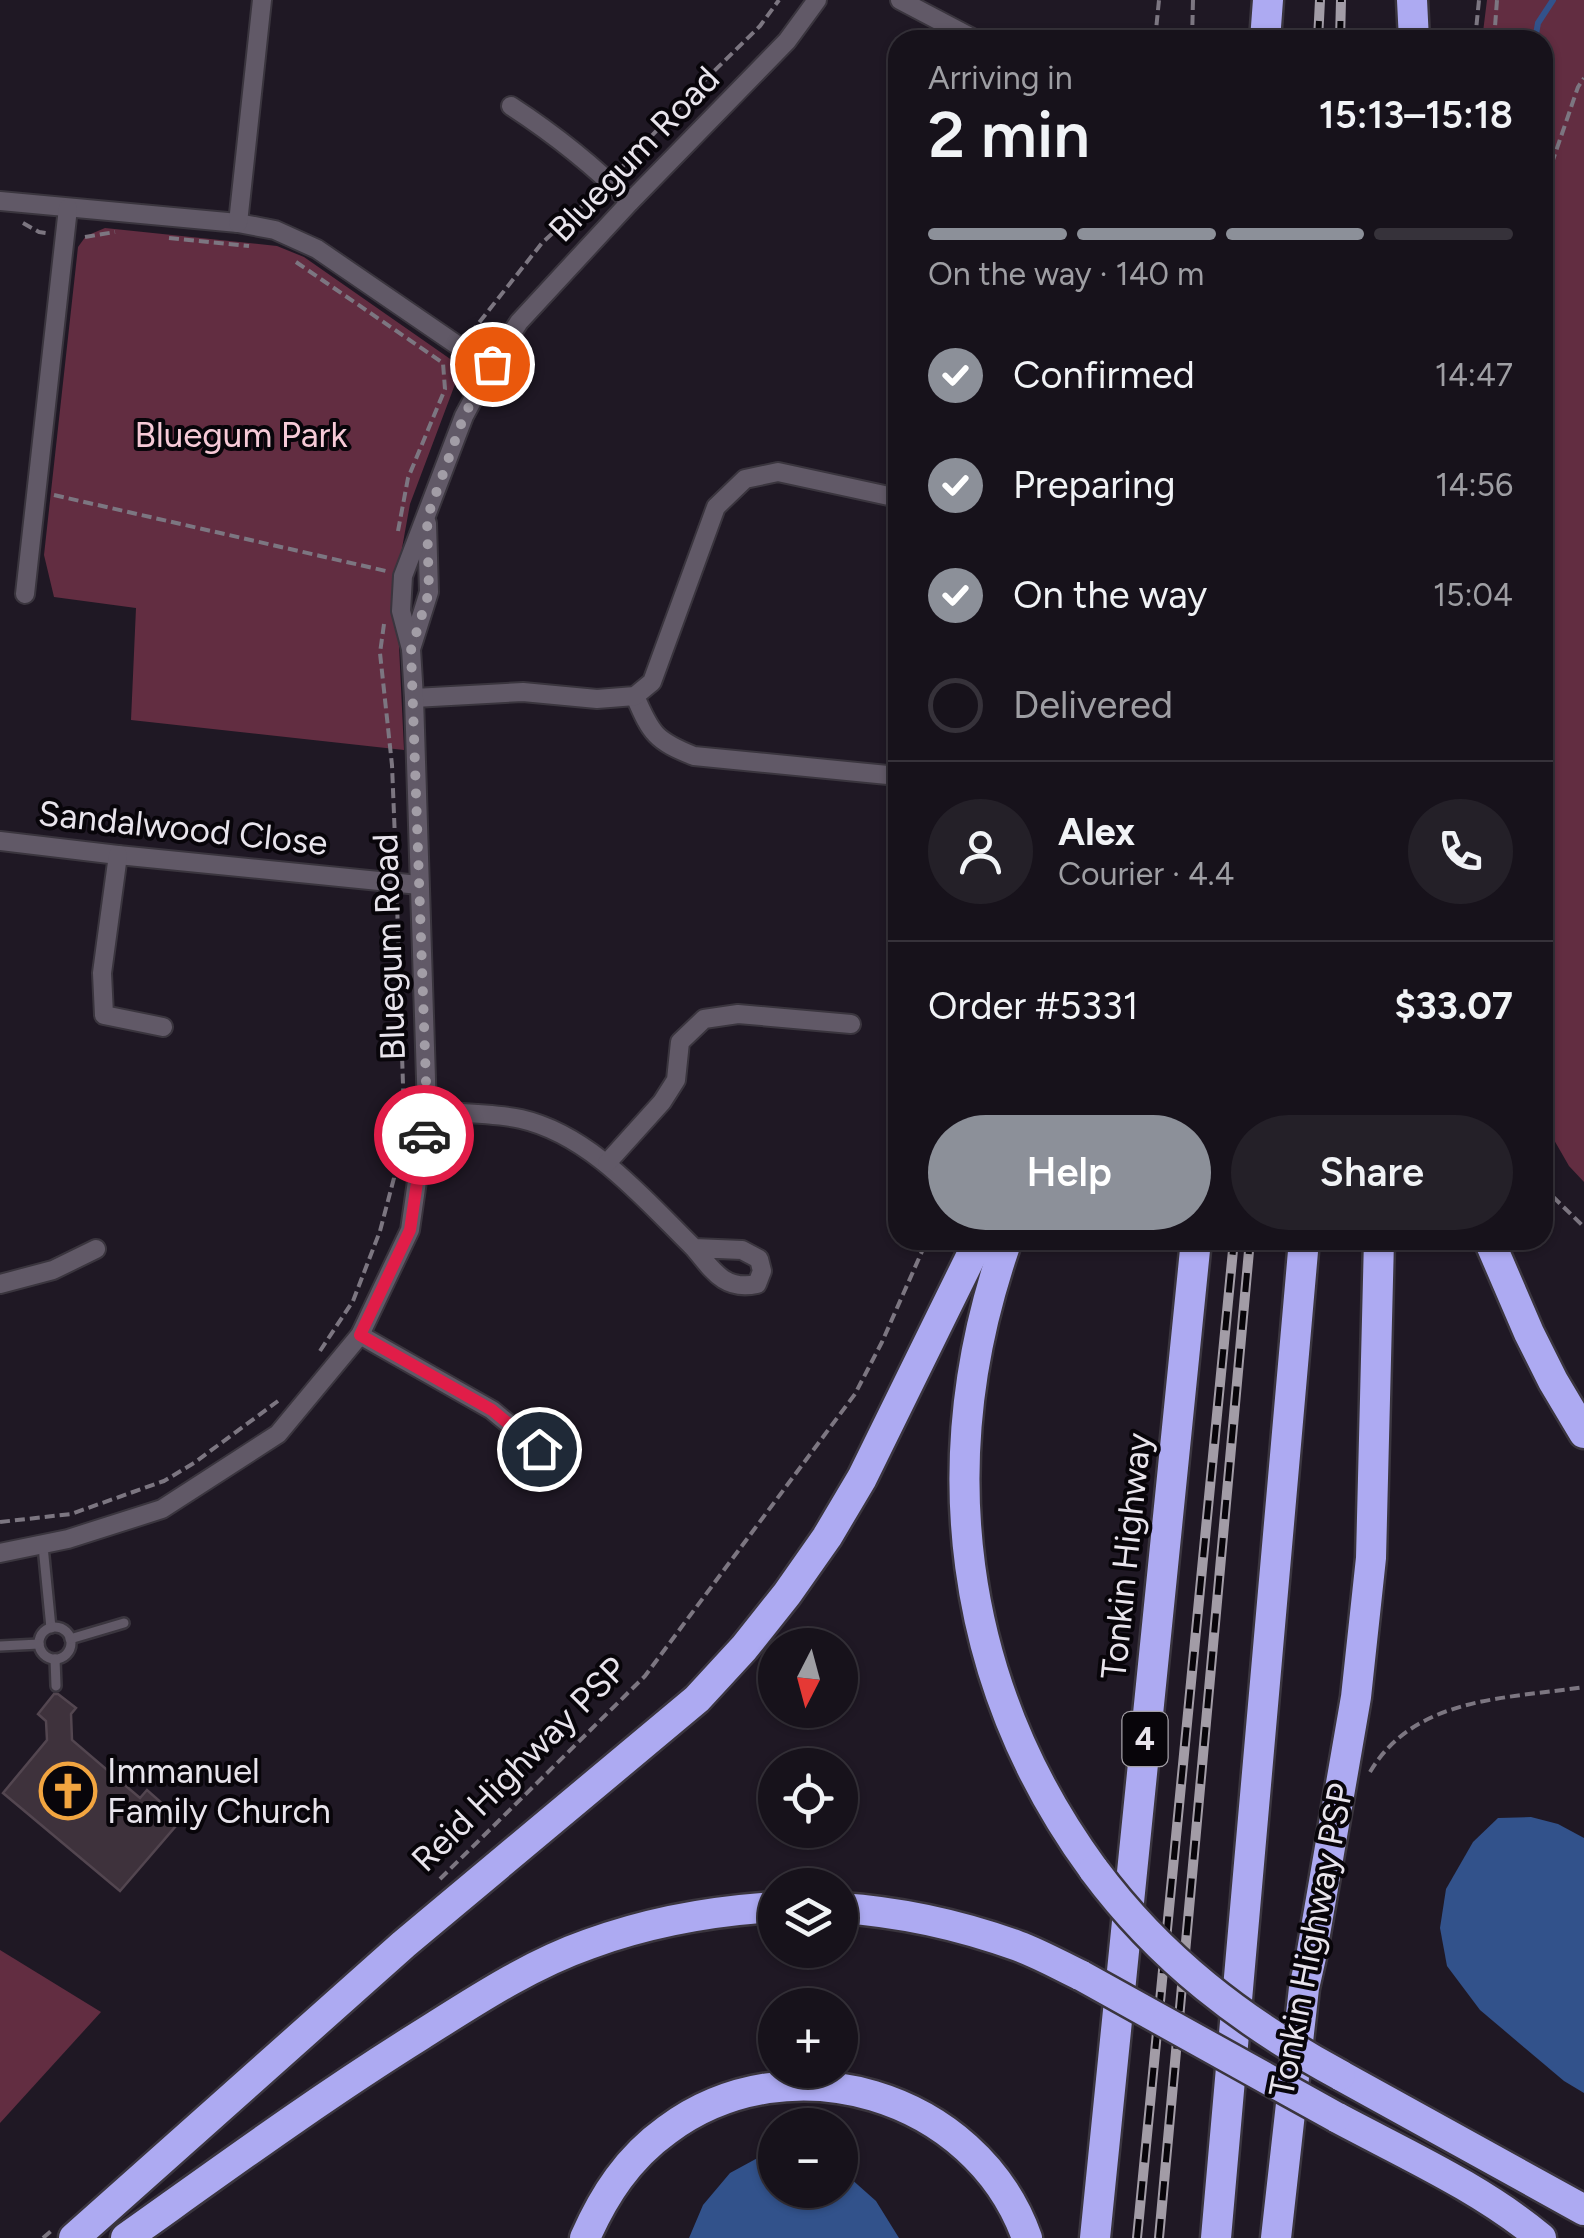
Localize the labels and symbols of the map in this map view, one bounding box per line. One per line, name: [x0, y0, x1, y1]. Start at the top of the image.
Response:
street label: Bluegum Road: [540, 58, 728, 250]
pin: [450, 322, 535, 407]
park label: Bluegum Park: [135, 414, 347, 456]
street label: Sandalwood Close: [36, 792, 330, 864]
street label: Bluegum Road: [364, 833, 414, 1061]
courier: [374, 1085, 474, 1185]
pin: [497, 1407, 582, 1492]
street label: Tonkin Highway: [1092, 1430, 1160, 1681]
north arrow: [758, 1628, 858, 1728]
street label: Reid Highway PSP: [403, 1648, 635, 1880]
road number: 4: [1122, 1712, 1168, 1766]
place label: Immanuel Family Church: [107, 1750, 331, 1832]
church icon: Immanuel Family Church: [38, 1761, 98, 1821]
street label: Tonkin Highway PSP: [1260, 1780, 1362, 2100]

